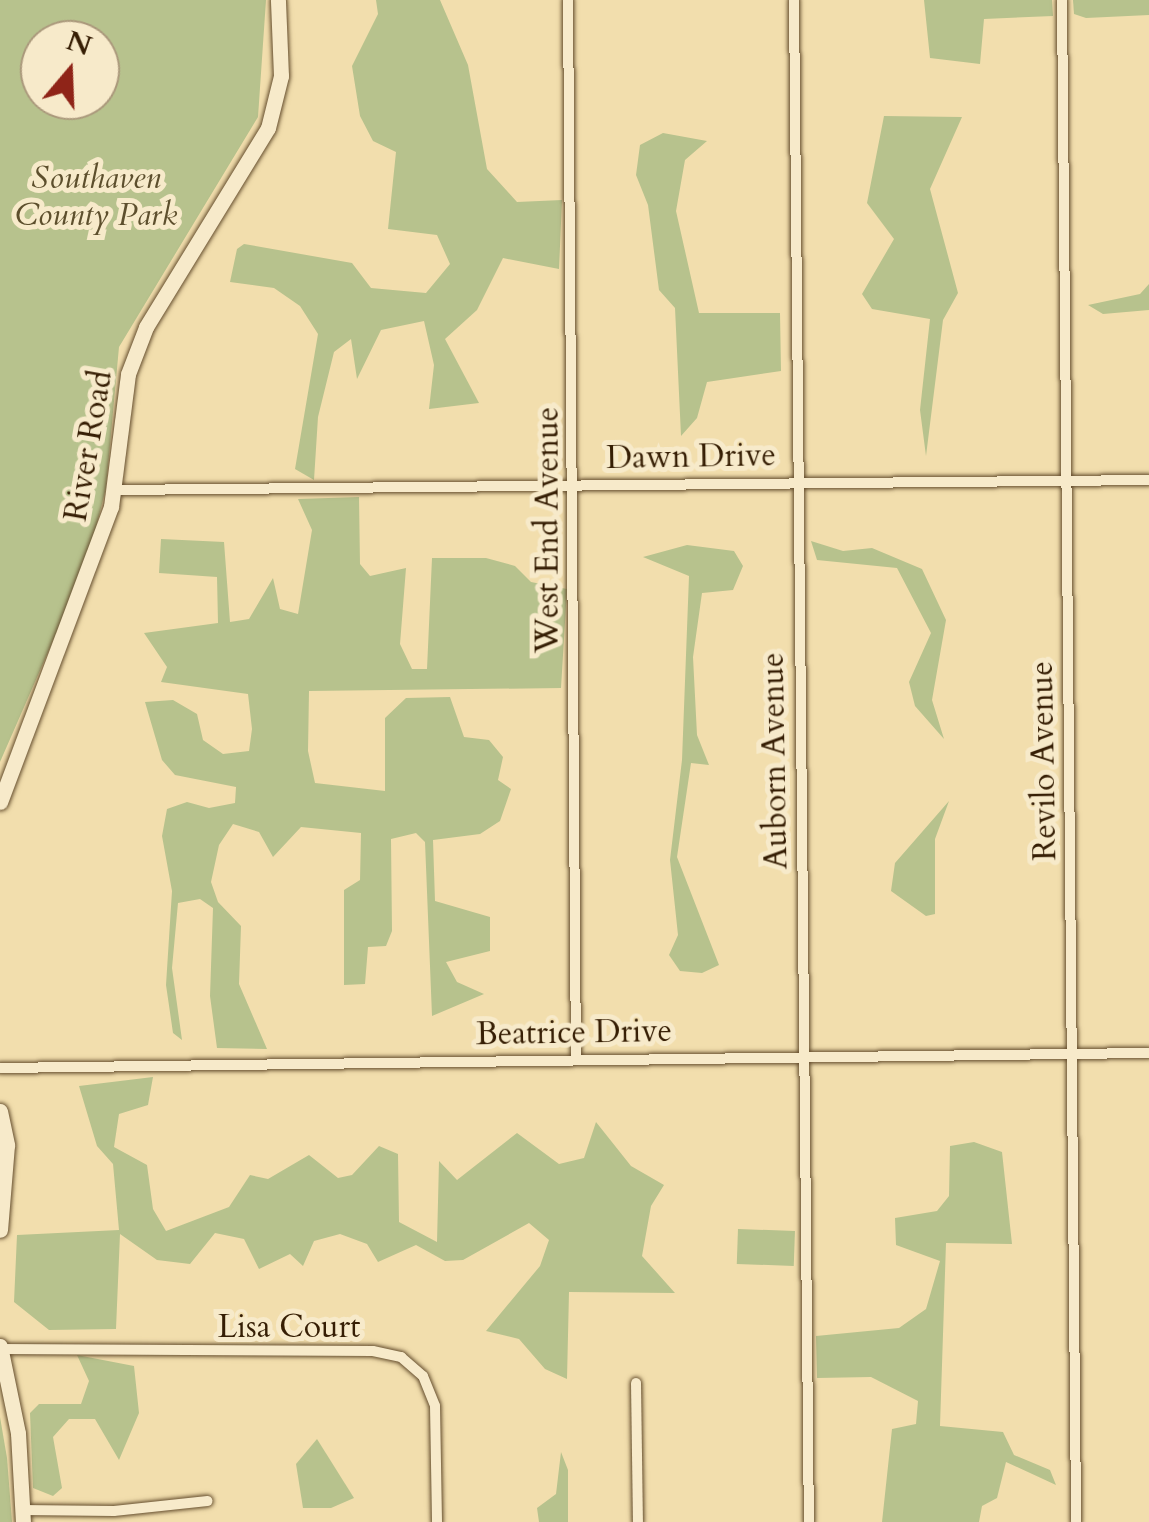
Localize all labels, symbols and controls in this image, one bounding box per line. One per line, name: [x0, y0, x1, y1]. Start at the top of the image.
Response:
north arrow: [20, 20, 120, 120]
text: N: [61, 22, 97, 65]
park label: Southaven County Park: [15, 160, 177, 235]
street label: River Road: [57, 368, 121, 524]
street label: West End Avenue: [529, 407, 567, 653]
street label: Dawn Drive: [606, 436, 776, 478]
street label: Auborn Avenue: [754, 652, 796, 870]
street label: Revilo Avenue: [1023, 661, 1065, 861]
street label: Beatrice Drive: [476, 1012, 672, 1054]
street label: Lisa Court: [218, 1308, 360, 1346]

